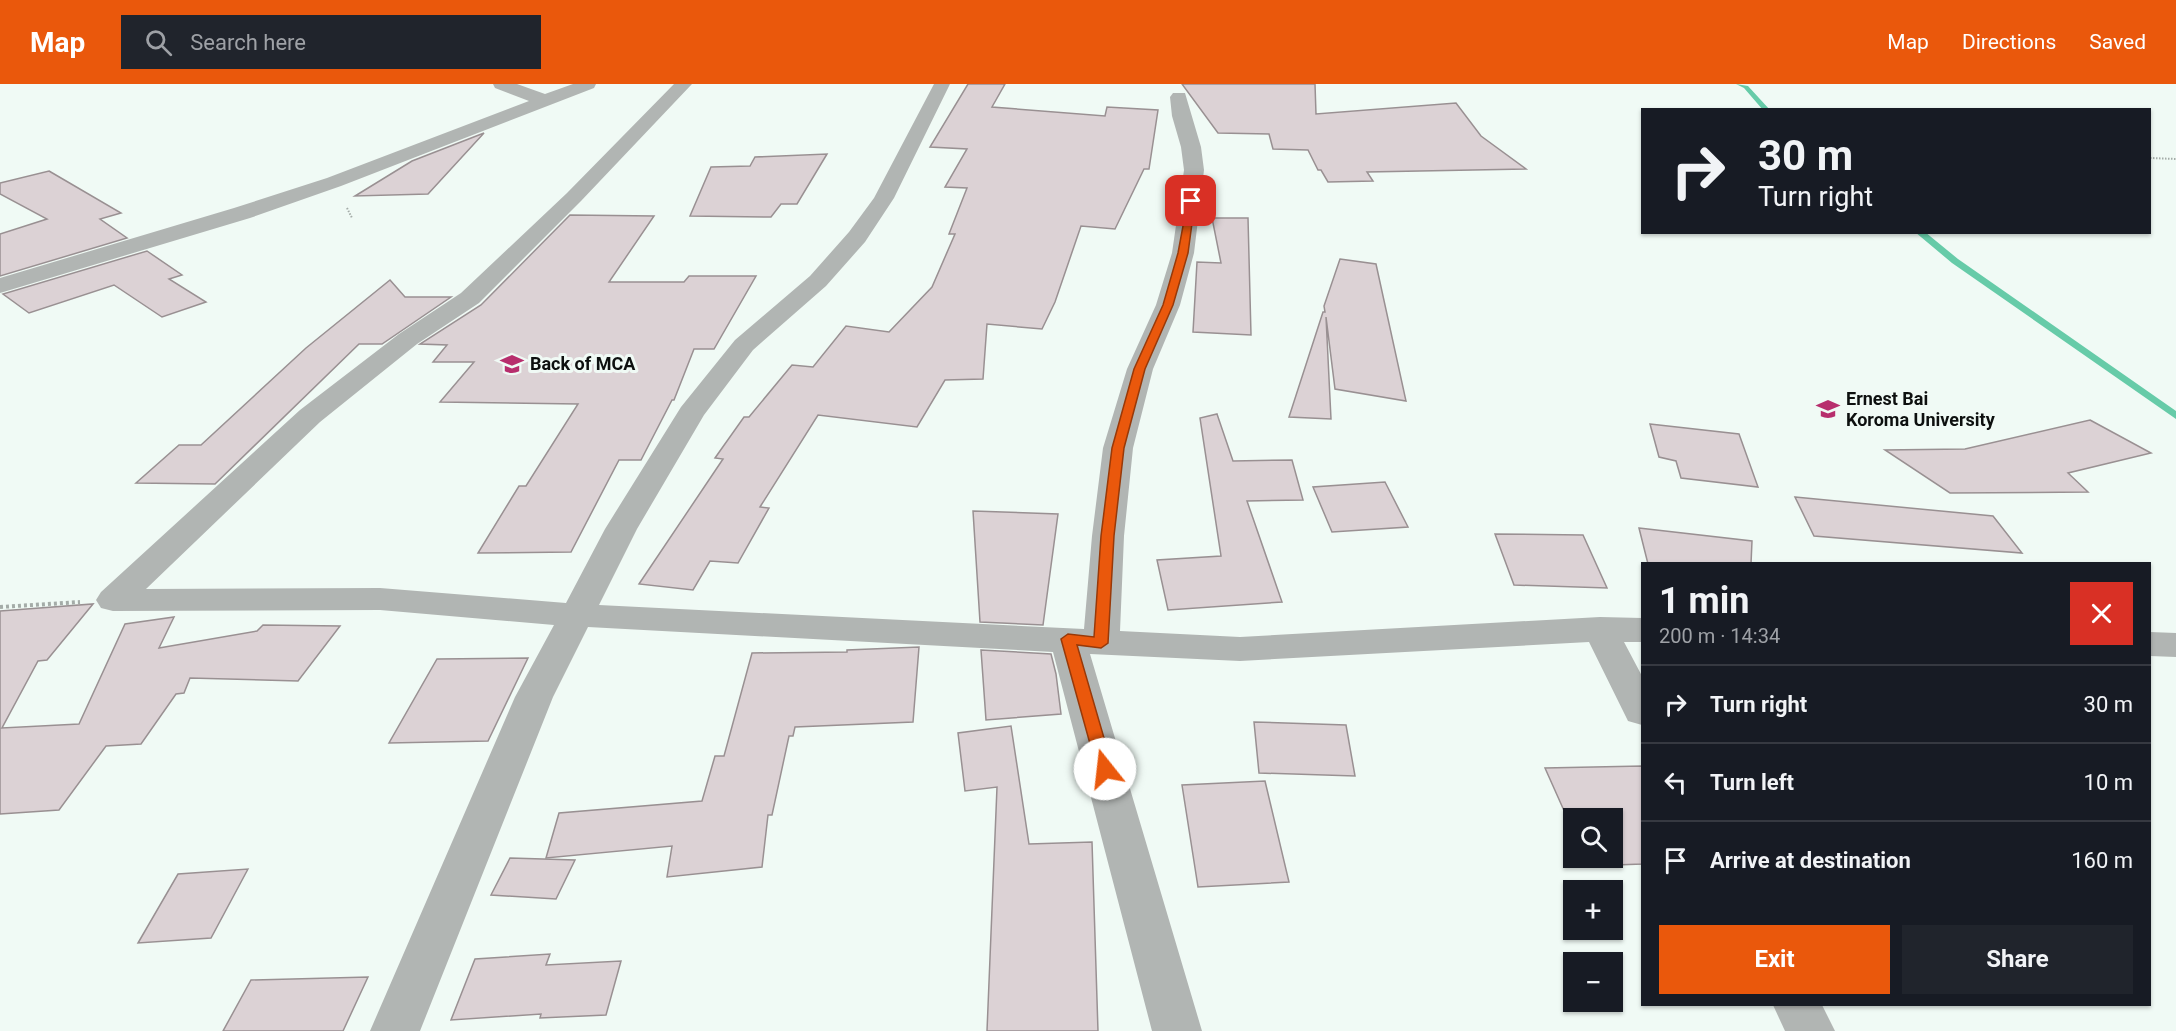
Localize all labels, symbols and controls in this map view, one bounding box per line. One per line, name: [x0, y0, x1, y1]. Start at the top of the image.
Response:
search box: [121, 15, 541, 69]
text: Map: [30, 26, 85, 59]
icon: search: [142, 26, 175, 59]
text: Search here: [190, 30, 306, 55]
text: Map: [1887, 30, 1929, 54]
text: Directions: [1962, 30, 2056, 54]
text: Saved: [2089, 30, 2146, 54]
text: 30 m: [1758, 131, 1853, 180]
icon: right: [1659, 132, 1737, 210]
pin: [1165, 175, 1216, 226]
text: Turn right: [1758, 181, 1873, 213]
icon: arrive: [1174, 184, 1207, 217]
school or university icon: Back of MCA: [499, 351, 525, 377]
place label: Back of MCA: [530, 353, 636, 374]
place label: Ernest Bai Koroma University: [1846, 388, 1996, 430]
school or university icon: Ernest Bai Koroma University: [1815, 396, 1841, 422]
text: 1 min: [1659, 580, 1750, 622]
button: close: [2070, 582, 2133, 645]
text: 200 m · 14:34: [1659, 624, 1780, 648]
icon: right: [1659, 688, 1692, 721]
text: Turn right: [1710, 692, 1807, 717]
text: 30 m: [2084, 692, 2133, 717]
position arrow: [1073, 737, 1137, 801]
icon: left: [1659, 766, 1692, 799]
text: Turn left: [1710, 770, 1794, 795]
text: 10 m: [2084, 770, 2133, 795]
map controls: [1563, 808, 1623, 1012]
button: search: [1563, 808, 1623, 868]
icon: arrive: [1659, 844, 1692, 877]
text: Arrive at destination: [1710, 848, 1911, 873]
text: 160 m: [2071, 848, 2133, 873]
button: +: [1563, 880, 1623, 940]
button: Exit: [1659, 925, 1890, 994]
button: Share: [1902, 925, 2133, 994]
button: −: [1563, 952, 1623, 1012]

